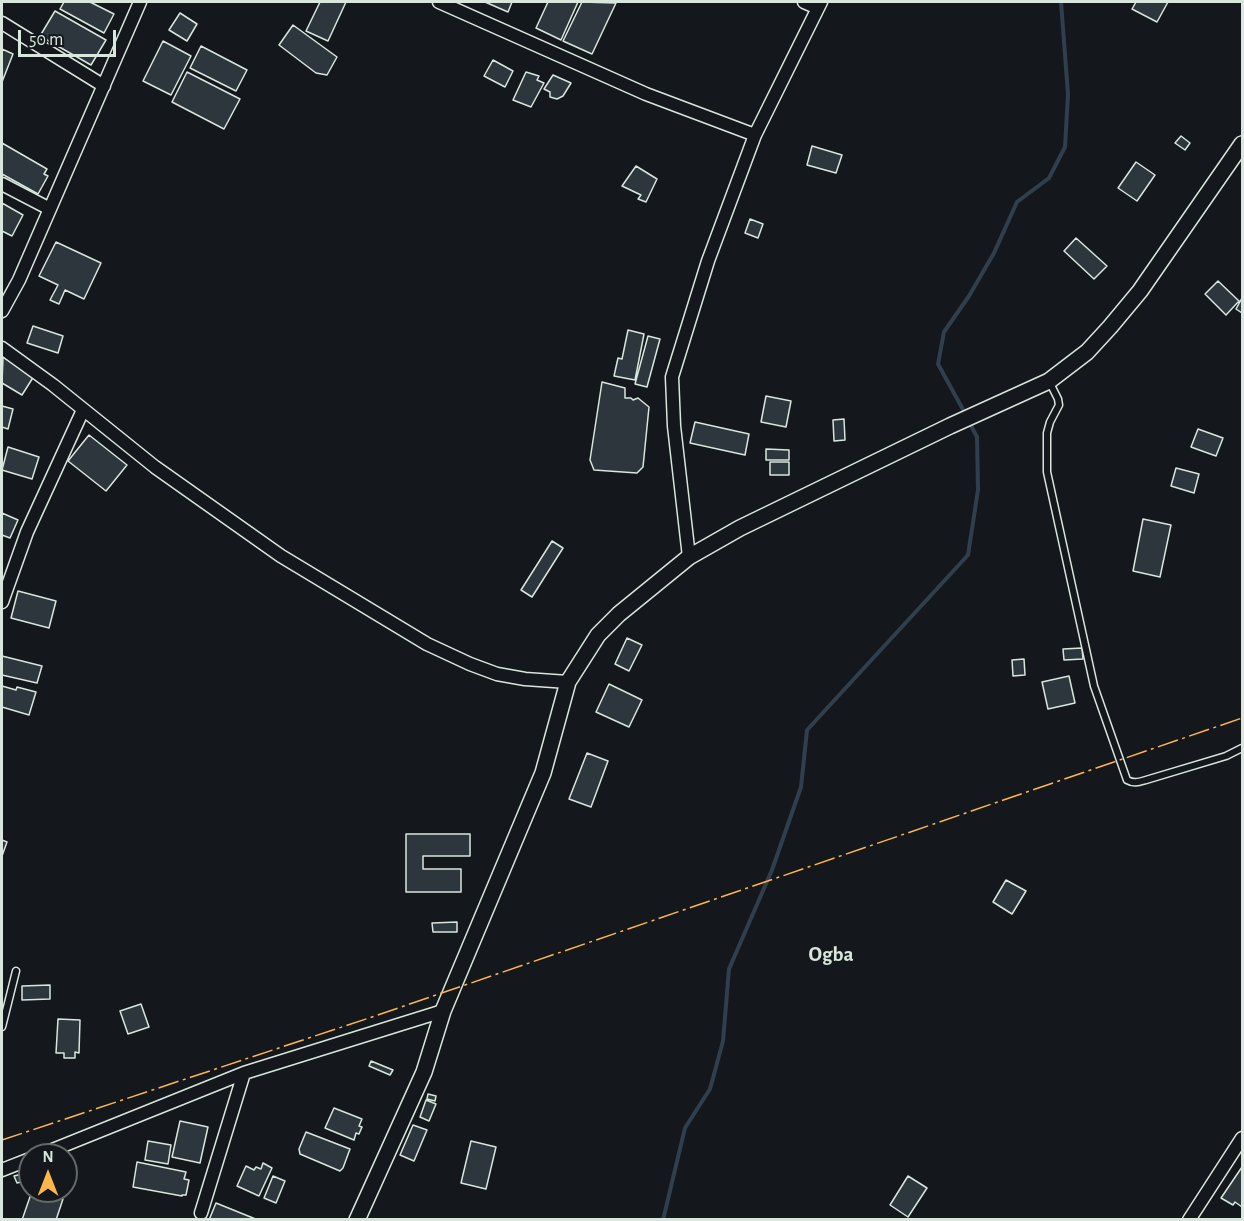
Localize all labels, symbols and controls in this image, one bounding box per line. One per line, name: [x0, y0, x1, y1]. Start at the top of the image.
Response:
scale bar: [21, 18, 118, 56]
text: 50 m: [29, 31, 63, 49]
district label: Ogba: [808, 942, 854, 968]
north arrow: [18, 1143, 78, 1203]
text: N: [42, 1149, 54, 1165]

